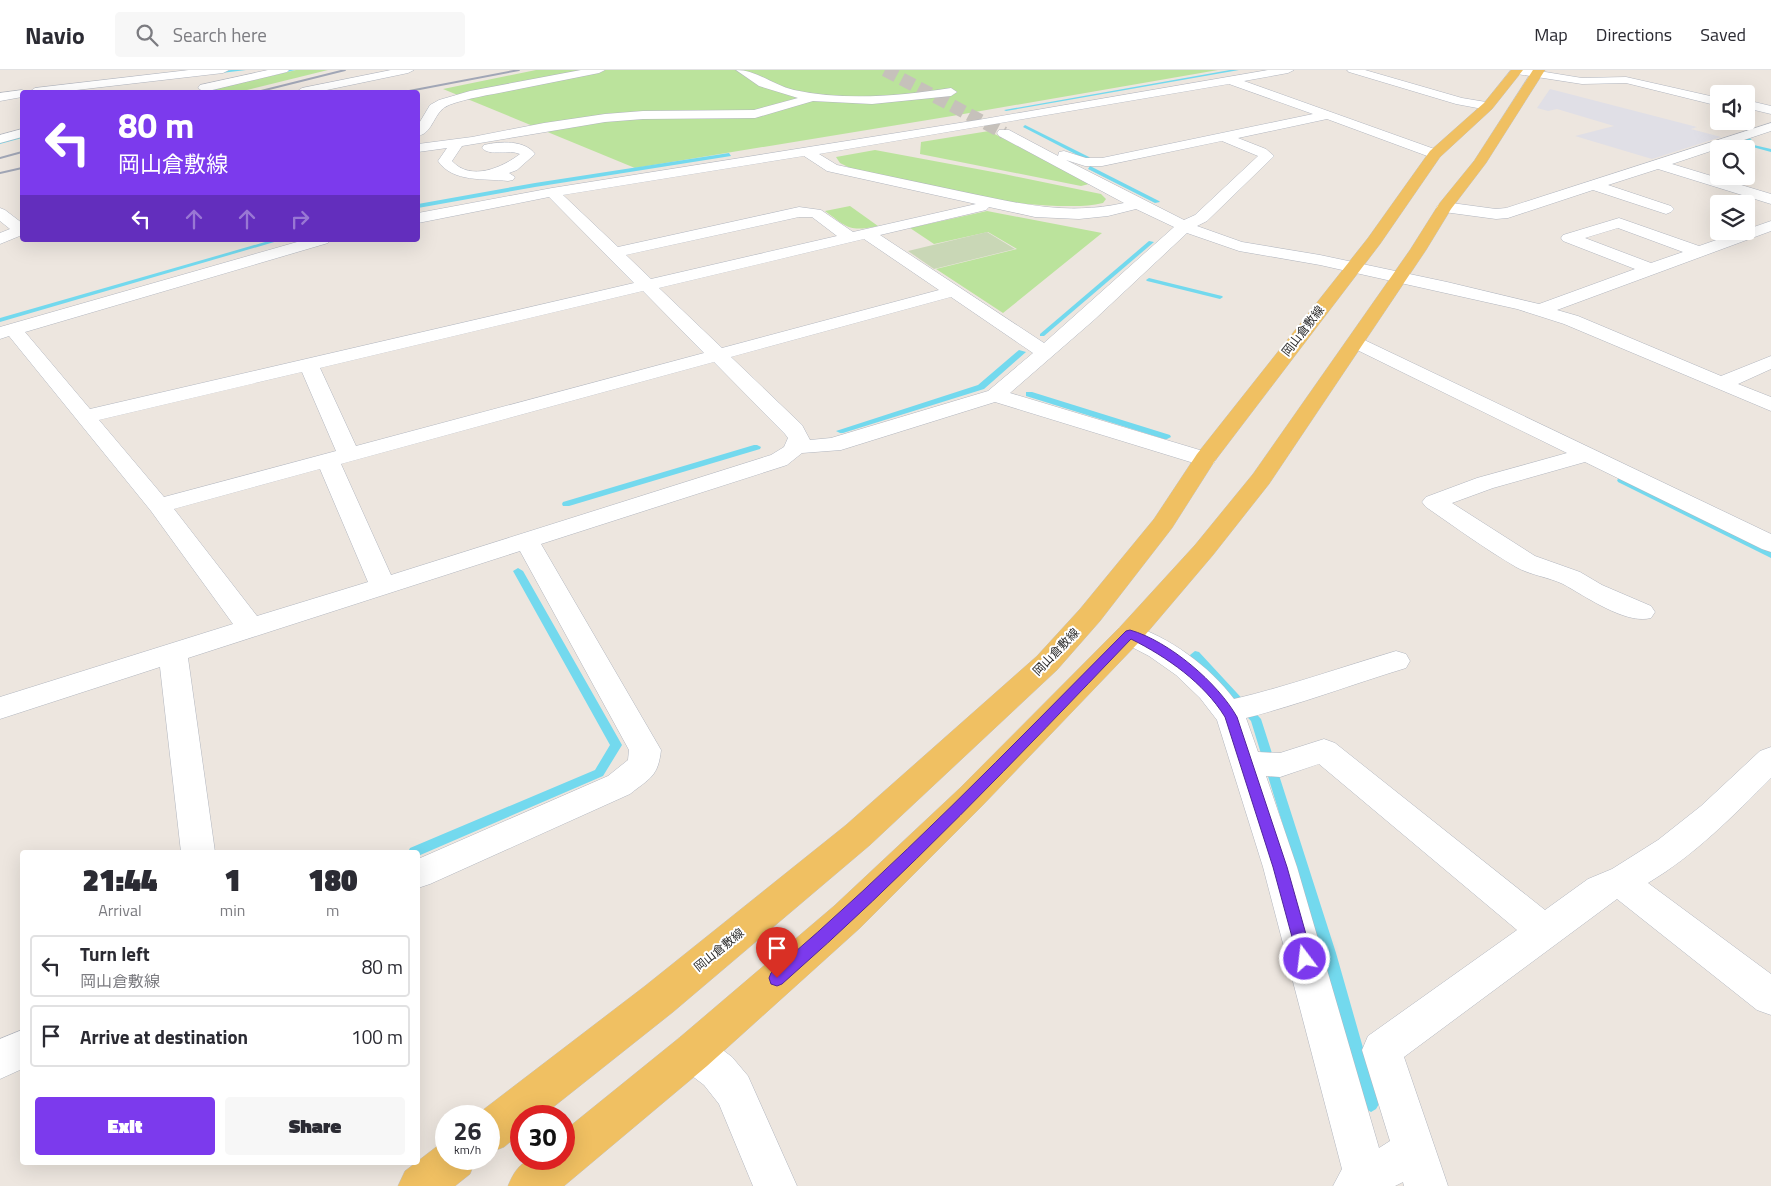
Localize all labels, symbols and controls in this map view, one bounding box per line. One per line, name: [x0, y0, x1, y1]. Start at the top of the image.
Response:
search box: [115, 12, 465, 57]
text: Navio: [25, 17, 85, 53]
text: Search here: [173, 20, 267, 49]
icon: search: [133, 21, 161, 49]
text: Map: [1534, 21, 1568, 48]
text: Directions: [1596, 21, 1672, 48]
text: Saved: [1700, 21, 1746, 48]
map controls: [1710, 85, 1755, 240]
button: sound: [1710, 85, 1755, 130]
text: 80 m: [118, 98, 194, 152]
icon: left: [35, 110, 100, 175]
button: search: [1710, 140, 1755, 185]
text: 岡山倉敷線: [118, 147, 228, 181]
button: layers: [1710, 195, 1755, 240]
icon: left: [127, 205, 155, 233]
icon: ahead: [180, 205, 208, 233]
icon: ahead: [233, 205, 261, 233]
icon: right: [286, 205, 314, 233]
street label: 岡山倉敷線: [1277, 301, 1329, 360]
street label: 岡山倉敷線: [1028, 623, 1083, 680]
text: 21:44: [83, 857, 157, 903]
text: 1: [224, 857, 241, 903]
text: 180: [308, 857, 357, 903]
text: Arrival: [98, 898, 142, 922]
text: min: [220, 898, 245, 922]
text: m: [326, 898, 339, 922]
street label: 岡山倉敷線: [689, 923, 748, 976]
pin: [756, 927, 798, 978]
position arrow: [1278, 932, 1330, 984]
icon: arrive: [763, 934, 791, 962]
text: Turn left: [80, 939, 150, 968]
icon: left: [37, 952, 65, 980]
text: 80 m: [362, 952, 403, 981]
text: 岡山倉敷線: [80, 969, 160, 993]
icon: arrive: [37, 1022, 65, 1050]
text: Arrive at destination: [80, 1022, 248, 1051]
text: 100 m: [351, 1022, 403, 1051]
button: Exit: [35, 1097, 215, 1155]
button: Share: [225, 1097, 405, 1155]
speed limit sign: 30: [510, 1105, 575, 1170]
text: 26: [453, 1112, 482, 1150]
text: km/h: [454, 1140, 481, 1159]

